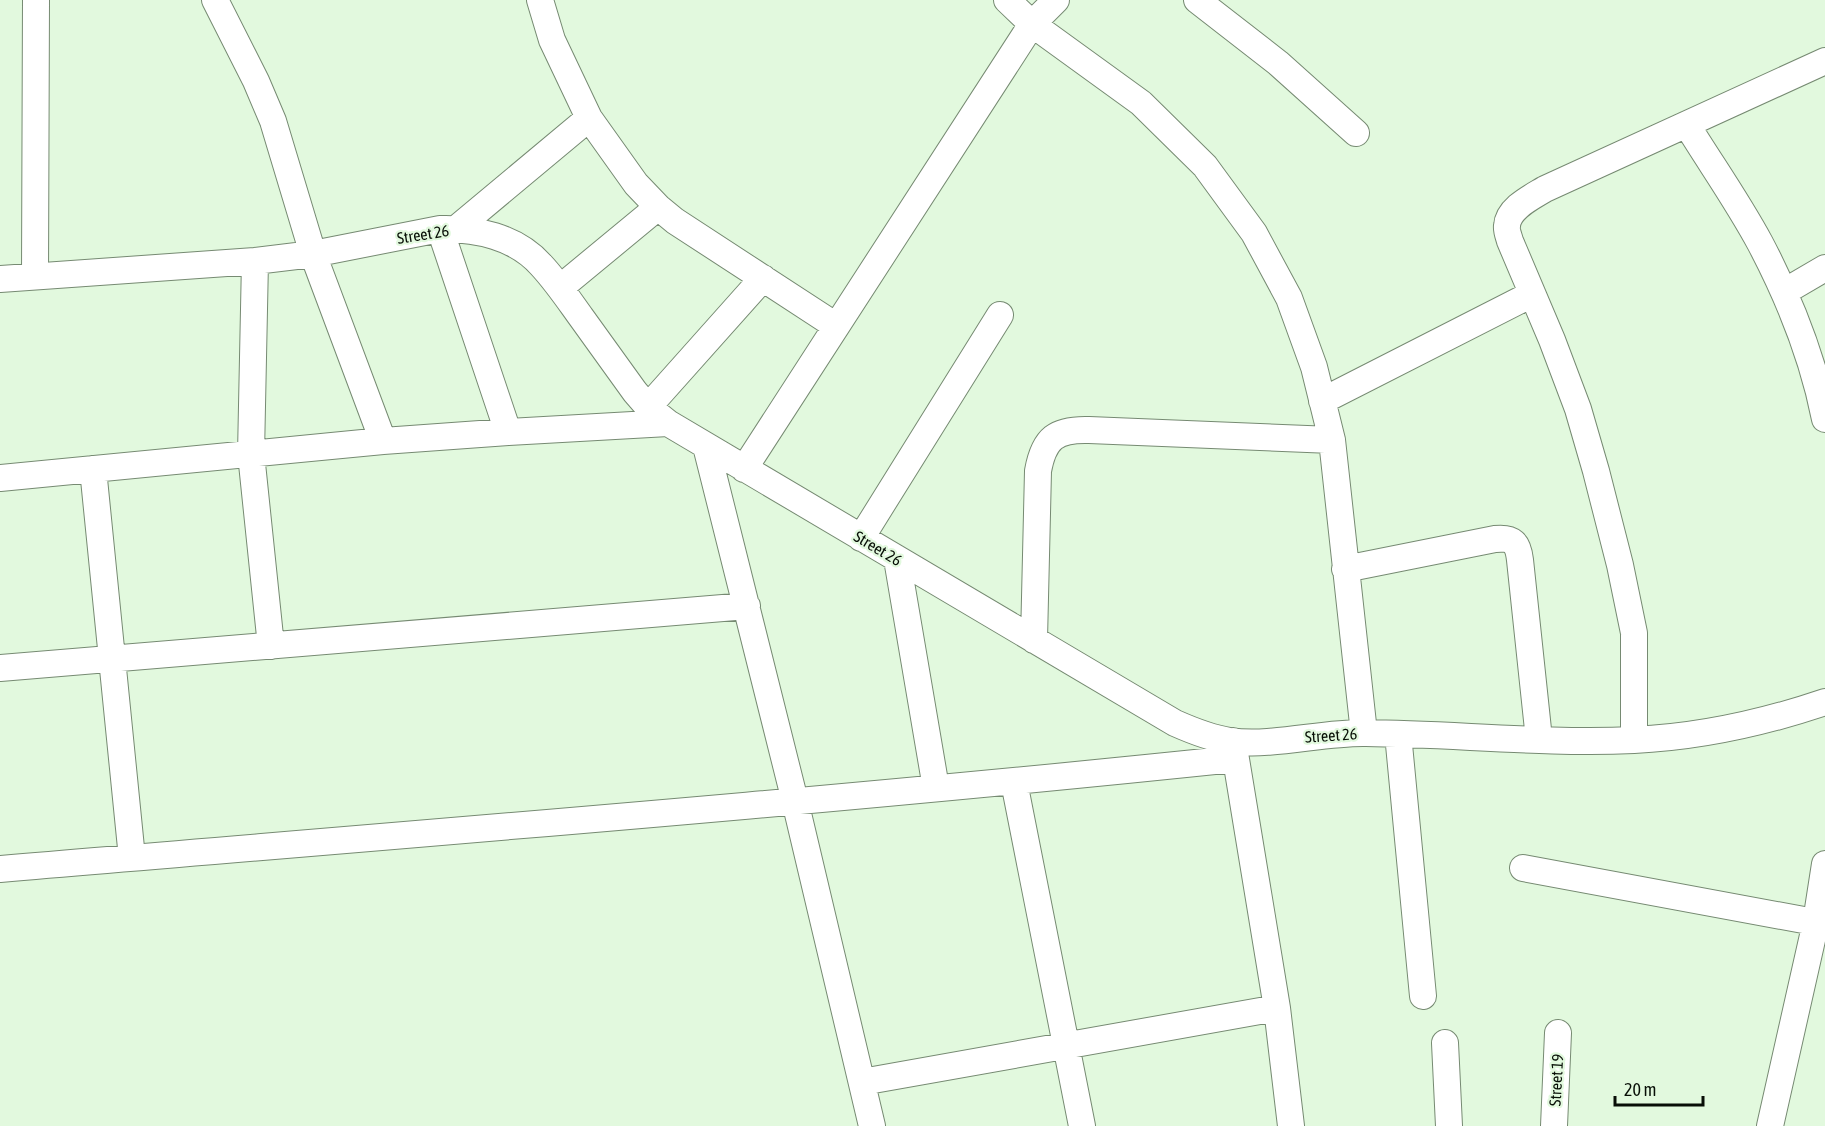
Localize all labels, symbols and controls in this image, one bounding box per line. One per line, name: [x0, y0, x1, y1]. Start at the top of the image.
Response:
street label: Street 26: [396, 221, 450, 247]
street label: Street 26: [851, 527, 905, 569]
street label: Street 26: [1304, 724, 1358, 746]
street label: Street 19: [1546, 1053, 1566, 1107]
scale bar: [1615, 1069, 1704, 1107]
text: 20 m: [1624, 1079, 1656, 1100]

